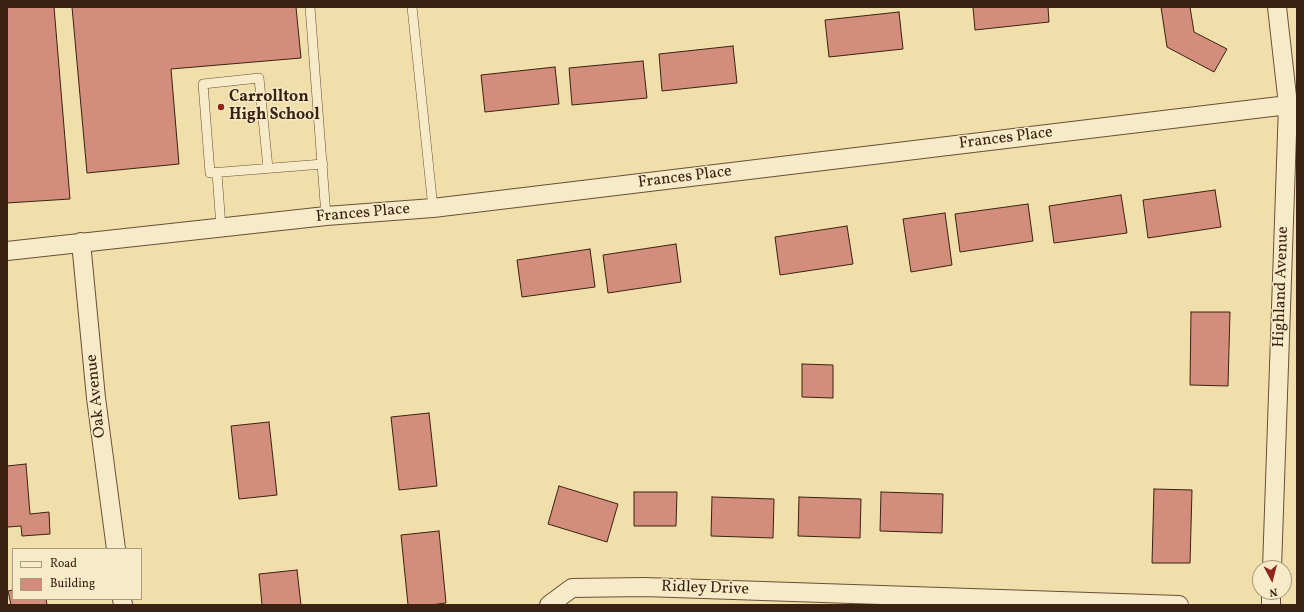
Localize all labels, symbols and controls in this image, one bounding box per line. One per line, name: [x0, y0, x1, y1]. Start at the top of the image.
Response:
place label: Carrollton High School: [229, 88, 320, 126]
marker: Carrollton High School: [216, 102, 226, 112]
street label: Frances Place: [958, 124, 1054, 154]
street label: Frances Place: [637, 163, 733, 193]
street label: Frances Place: [315, 200, 411, 228]
street label: Highland Avenue: [1270, 226, 1294, 348]
street label: Oak Avenue: [83, 353, 111, 439]
legend: [12, 548, 142, 600]
text: Road: [50, 556, 77, 572]
north arrow: [1252, 560, 1292, 600]
text: Building: [50, 576, 95, 592]
street label: Ridley Drive: [661, 578, 749, 600]
text: N: [1269, 583, 1278, 599]

